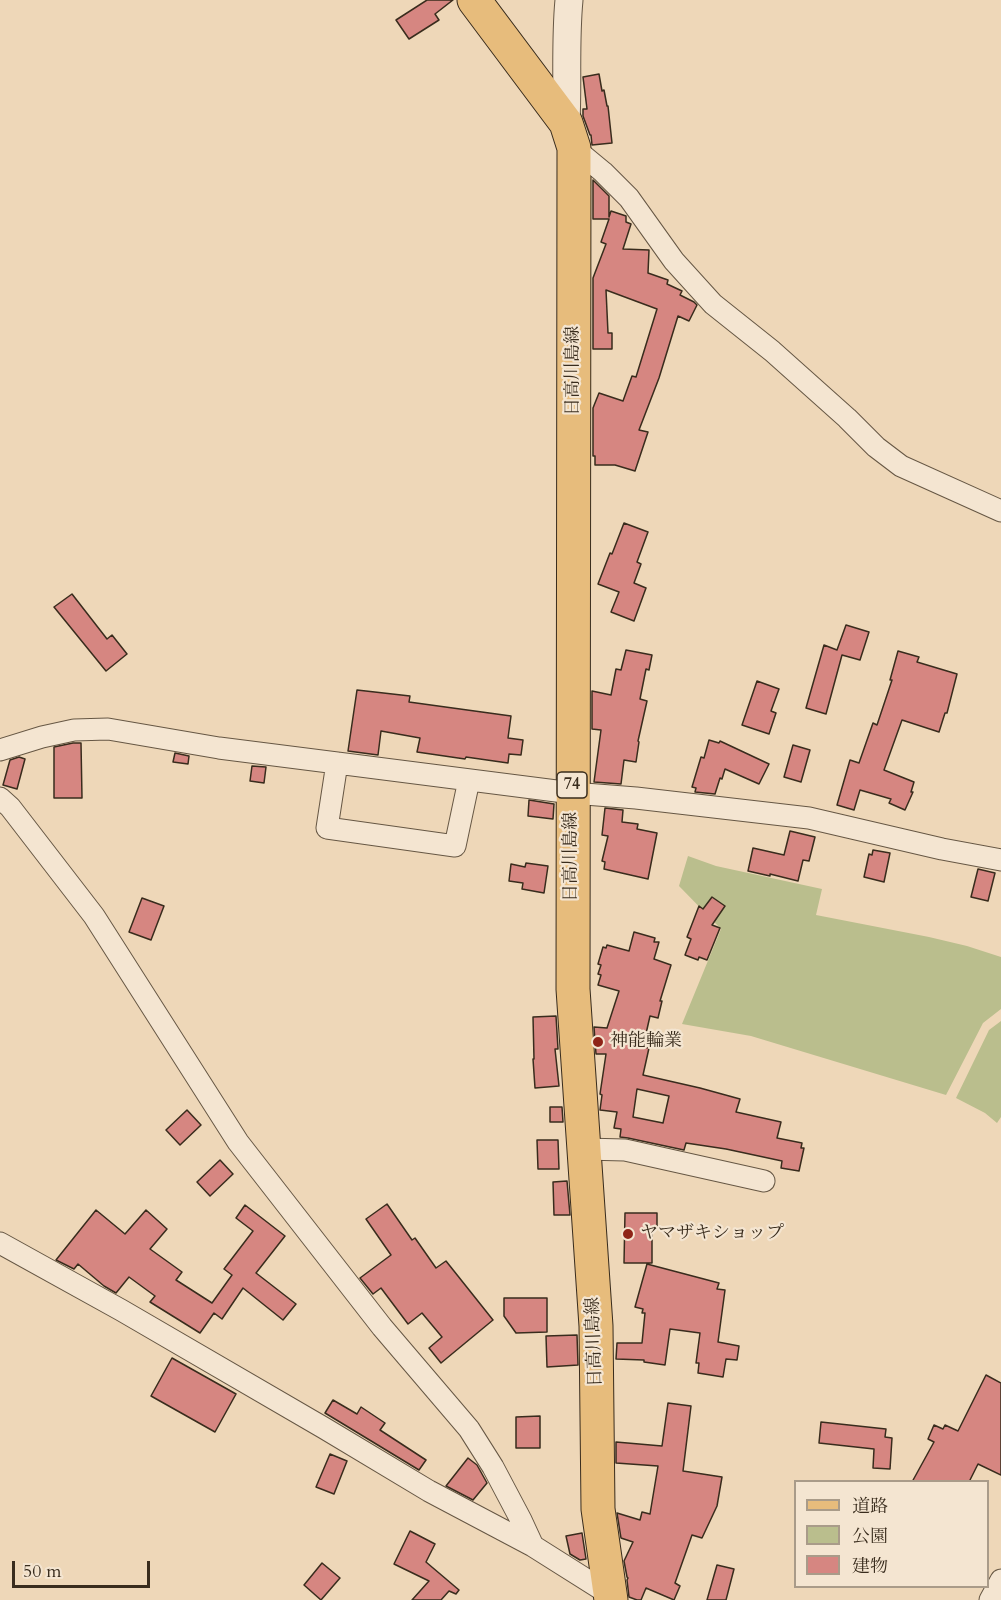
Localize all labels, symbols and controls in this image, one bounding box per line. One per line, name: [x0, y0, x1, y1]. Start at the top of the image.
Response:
street label: 日高川島線: [563, 326, 585, 416]
road number: 74: [557, 772, 587, 798]
street label: 日高川島線: [561, 812, 583, 902]
place label: 神能輪業: [610, 1031, 682, 1053]
marker: 神能輪業: [591, 1035, 605, 1049]
place label: ヤマザキショップ: [640, 1223, 784, 1245]
marker: ヤマザキショップ: [621, 1227, 635, 1241]
street label: 日高川島線: [583, 1297, 607, 1387]
legend: [794, 1480, 989, 1588]
text: 道路: [852, 1494, 888, 1519]
text: 公園: [852, 1524, 888, 1549]
scale bar: [15, 1549, 153, 1587]
text: 建物: [852, 1554, 888, 1579]
text: 50 m: [23, 1559, 62, 1584]

